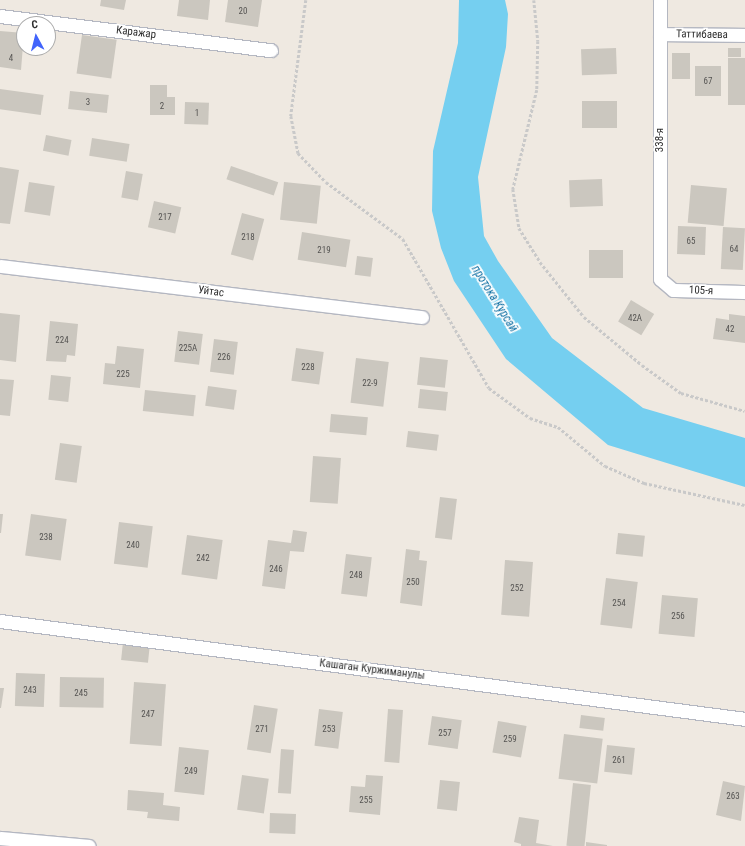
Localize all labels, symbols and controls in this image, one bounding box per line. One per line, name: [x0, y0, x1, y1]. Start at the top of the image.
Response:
house number: 20: [239, 6, 247, 16]
north arrow: [16, 16, 56, 56]
text: С: [31, 18, 39, 31]
street label: Каражар: [115, 24, 157, 42]
street label: Таттибаева: [676, 28, 728, 42]
house number: 4: [9, 53, 13, 63]
house number: 67: [704, 76, 712, 86]
house number: 3: [86, 97, 90, 107]
house number: 2: [160, 101, 164, 111]
house number: 1: [195, 108, 199, 118]
street label: 338-я: [653, 128, 667, 152]
house number: 217: [158, 212, 172, 222]
house number: 218: [241, 232, 255, 242]
house number: 65: [687, 236, 695, 246]
house number: 64: [730, 244, 738, 254]
house number: 219: [317, 245, 331, 255]
water label: протока Курсай: [468, 263, 520, 335]
street label: Уйтас: [197, 284, 225, 300]
street label: 105-я: [689, 284, 713, 298]
house number: 42А: [628, 313, 642, 323]
house number: 42: [726, 324, 734, 334]
house number: 224: [55, 335, 69, 345]
house number: 225А: [179, 343, 197, 353]
house number: 226: [217, 352, 231, 362]
house number: 228: [301, 362, 315, 372]
house number: 225: [116, 369, 130, 379]
house number: 22-9: [362, 378, 378, 388]
house number: 238: [39, 532, 53, 542]
house number: 240: [126, 540, 140, 550]
house number: 242: [196, 553, 210, 563]
house number: 246: [269, 564, 283, 574]
house number: 248: [349, 570, 363, 580]
house number: 250: [406, 577, 420, 587]
house number: 252: [510, 583, 524, 593]
house number: 254: [612, 598, 626, 608]
house number: 256: [671, 611, 685, 621]
street label: Кашаган Куржиманулы: [319, 657, 425, 683]
house number: 243: [23, 685, 37, 695]
house number: 245: [74, 688, 88, 698]
house number: 247: [141, 709, 155, 719]
house number: 271: [255, 724, 269, 734]
house number: 253: [322, 724, 336, 734]
house number: 257: [438, 728, 452, 738]
house number: 259: [503, 734, 517, 744]
house number: 261: [612, 755, 626, 765]
house number: 249: [184, 766, 198, 776]
house number: 263: [726, 791, 740, 801]
house number: 255: [359, 795, 373, 805]

